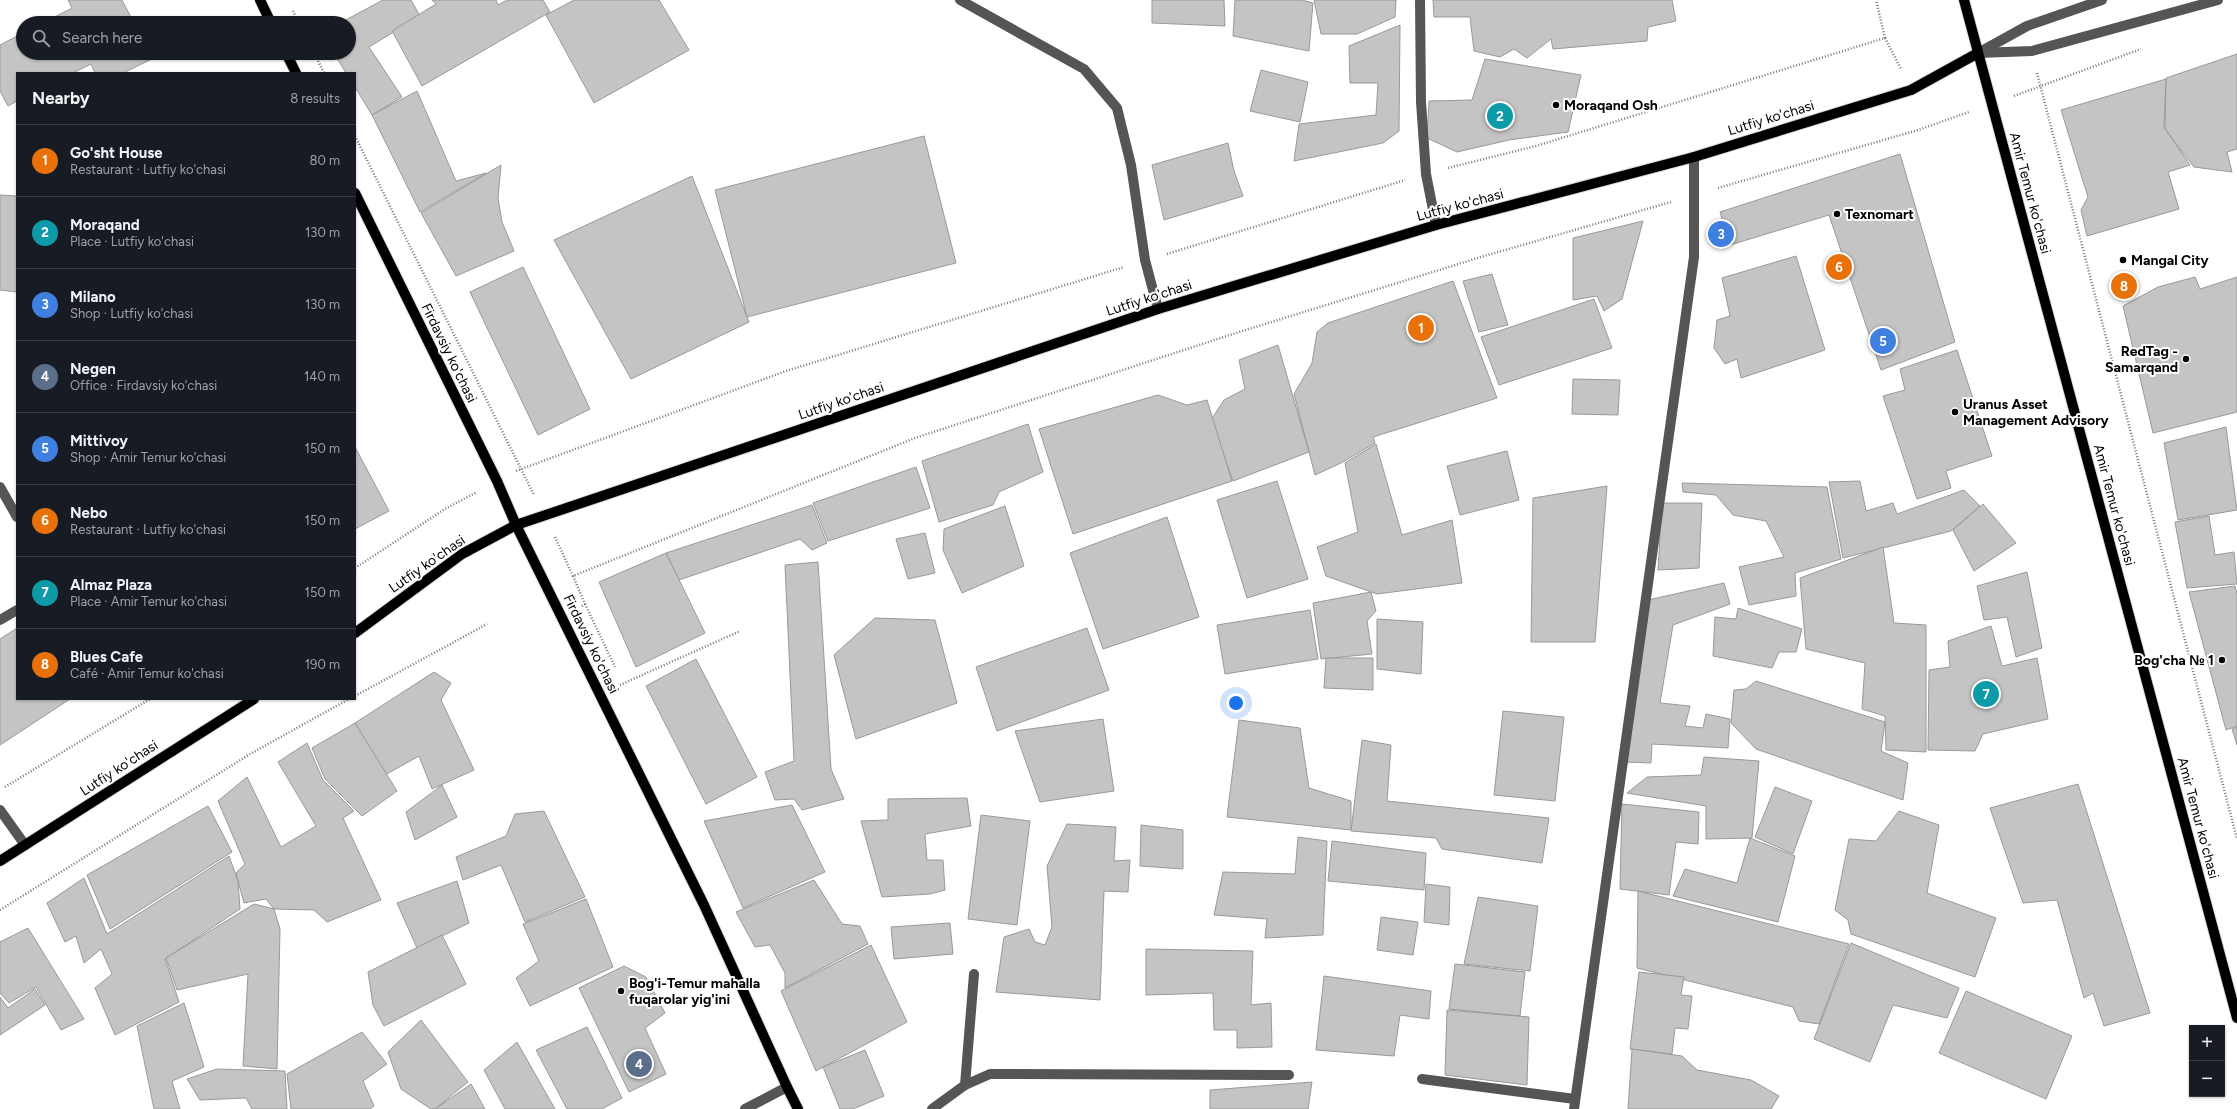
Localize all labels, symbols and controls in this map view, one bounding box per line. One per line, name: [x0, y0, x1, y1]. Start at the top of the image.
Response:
search box: [16, 16, 356, 60]
icon: search: [30, 27, 52, 49]
text: Search here: [62, 29, 142, 47]
text: Nearby: [32, 88, 90, 108]
text: 8 results: [290, 91, 340, 106]
place label: Moraqand Osh: [1564, 97, 1658, 114]
street label: Lutfiy ko'chasi: [1726, 97, 1816, 139]
marker: Moraqand Osh: [1551, 100, 1561, 110]
pin: 2: [1487, 101, 1513, 131]
street label: Amir Temur ko'chasi: [2006, 130, 2054, 256]
text: Go'sht House: [70, 144, 162, 162]
text: 1: [42, 153, 48, 168]
text: 80 m: [309, 153, 340, 168]
text: Restaurant · Lutfiy ko'chasi: [70, 162, 226, 177]
street label: Lutfiy ko'chasi: [1415, 185, 1505, 225]
place label: Texnomart: [1845, 206, 1914, 223]
marker: Texnomart: [1832, 209, 1842, 219]
text: Moraqand: [70, 216, 140, 234]
pin: 3: [1708, 219, 1734, 249]
text: 2: [41, 225, 49, 240]
text: 130 m: [305, 225, 340, 240]
text: Place · Lutfiy ko'chasi: [70, 234, 194, 249]
pin: 6: [1826, 252, 1852, 282]
place label: Mangal City: [2131, 252, 2210, 269]
marker: Mangal City: [2118, 255, 2128, 265]
pin: 8: [2111, 271, 2137, 301]
street label: Lutfiy ko'chasi: [1104, 276, 1194, 320]
text: Milano: [70, 288, 116, 306]
text: 3: [41, 297, 49, 312]
text: 130 m: [305, 297, 340, 312]
street label: Firdavsiy ko'chasi: [418, 300, 480, 406]
text: Shop · Lutfiy ko'chasi: [70, 306, 193, 321]
pin: 1: [1408, 313, 1434, 343]
pin: 5: [1870, 326, 1896, 356]
place label: RedTag - Samarqand: [2105, 343, 2178, 376]
marker: RedTag - Samarqand: [2181, 354, 2191, 364]
text: Negen: [70, 360, 116, 378]
text: 4: [41, 369, 49, 384]
text: 140 m: [304, 369, 340, 384]
text: Office · Firdavsiy ko'chasi: [70, 378, 217, 393]
street label: Lutfiy ko'chasi: [796, 378, 886, 424]
place label: Uranus Asset Management Advisory: [1963, 396, 2110, 429]
marker: Uranus Asset Management Advisory: [1950, 407, 1960, 417]
text: Mittivoy: [70, 432, 128, 450]
text: 5: [41, 441, 49, 456]
text: 150 m: [305, 441, 340, 456]
street label: Amir Temur ko'chasi: [2090, 442, 2138, 568]
text: Shop · Amir Temur ko'chasi: [70, 450, 226, 465]
text: Nebo: [70, 504, 108, 522]
text: 6: [41, 513, 49, 528]
text: 150 m: [305, 513, 340, 528]
text: Restaurant · Lutfiy ko'chasi: [70, 522, 226, 537]
street label: Lutfiy ko'chasi: [385, 531, 469, 597]
text: Almaz Plaza: [70, 576, 152, 594]
text: 7: [41, 585, 49, 600]
text: 150 m: [305, 585, 340, 600]
street label: Firdavsiy ko'chasi: [560, 591, 622, 697]
text: Place · Amir Temur ko'chasi: [70, 594, 227, 609]
text: Blues Cafe: [70, 648, 143, 666]
place label: Bog'cha № 1: [2134, 652, 2214, 669]
marker: Bog'cha № 1: [2217, 655, 2227, 665]
text: 8: [41, 657, 49, 672]
text: 190 m: [305, 657, 340, 672]
text: Café · Amir Temur ko'chasi: [70, 666, 224, 681]
pin: 7: [1973, 679, 1999, 709]
your location: [1226, 693, 1246, 713]
street label: Lutfiy ko'chasi: [77, 737, 161, 799]
street label: Amir Temur ko'chasi: [2174, 755, 2222, 881]
place label: Bog'i-Temur mahalla fuqarolar yig'ini: [629, 975, 760, 1008]
marker: Bog'i-Temur mahalla fuqarolar yig'ini: [616, 986, 626, 996]
map controls: [2189, 1025, 2225, 1097]
button: +: [2189, 1025, 2225, 1061]
pin: 4: [626, 1049, 652, 1079]
button: −: [2189, 1061, 2225, 1097]

